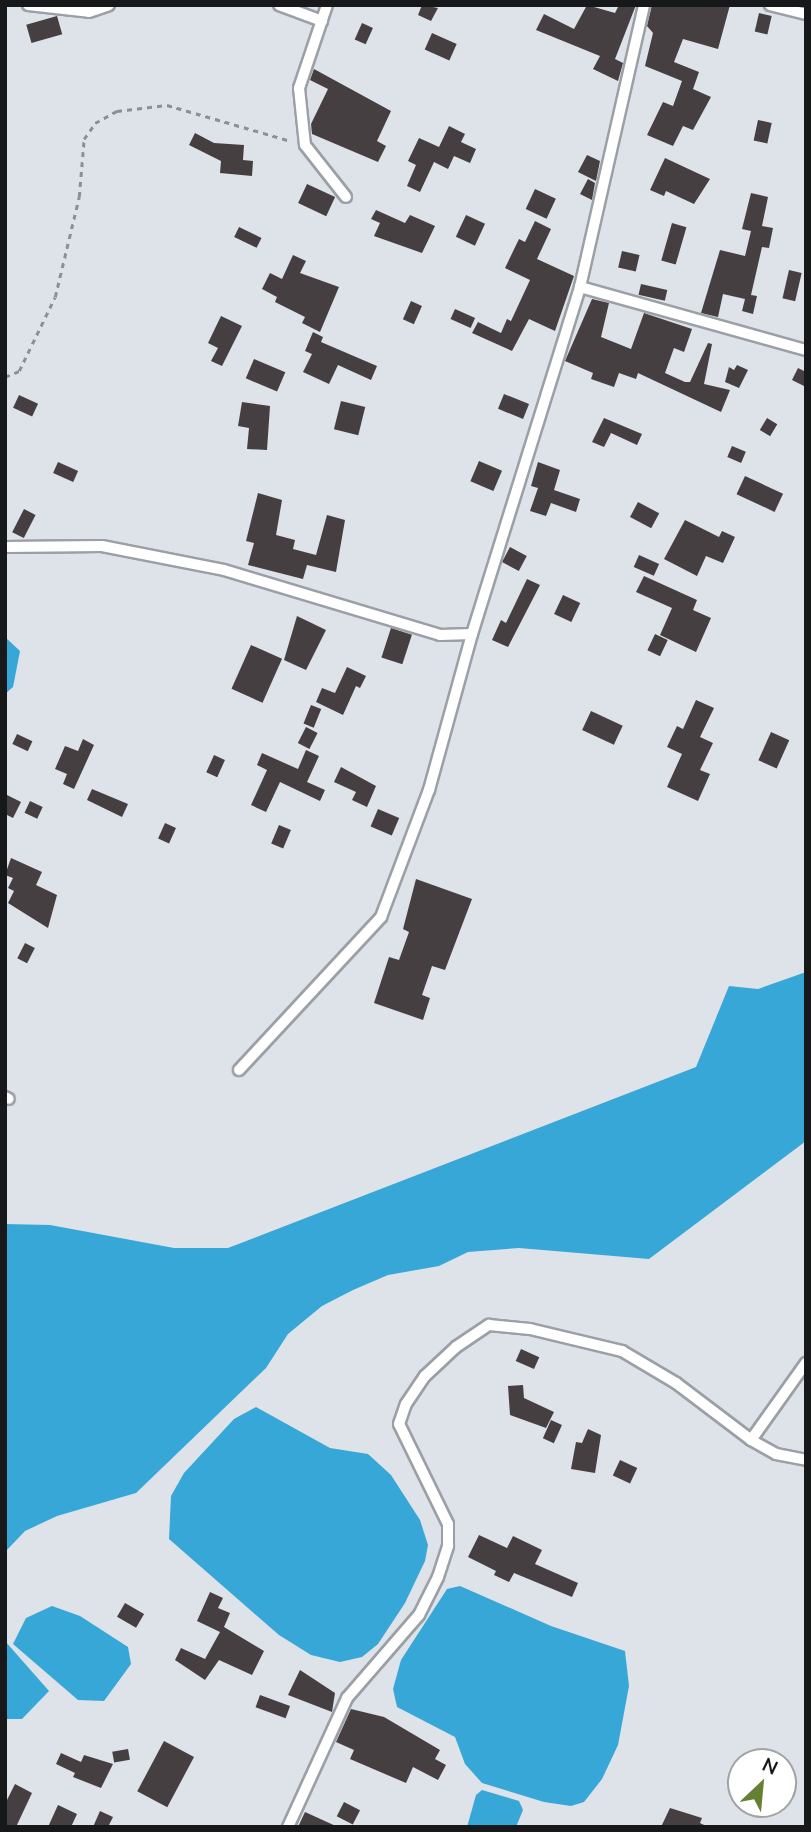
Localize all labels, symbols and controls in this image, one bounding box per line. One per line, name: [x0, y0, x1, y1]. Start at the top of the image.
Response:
north arrow: [727, 1748, 797, 1818]
text: N: [759, 1752, 782, 1780]

